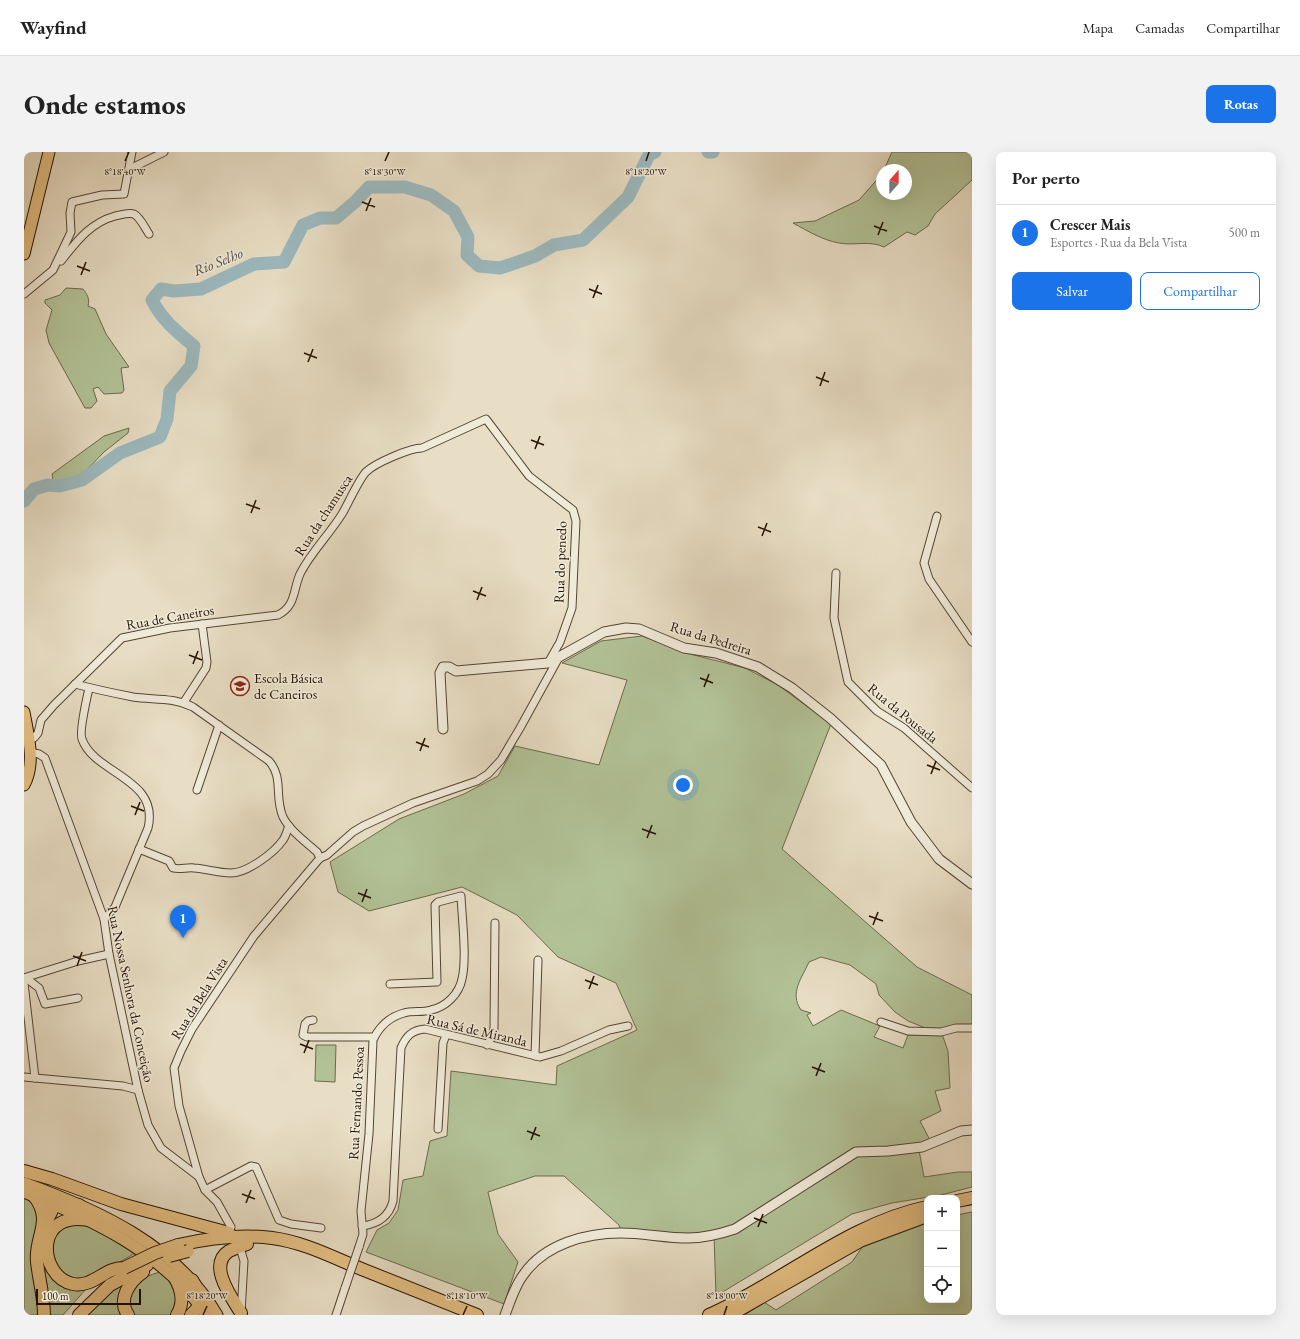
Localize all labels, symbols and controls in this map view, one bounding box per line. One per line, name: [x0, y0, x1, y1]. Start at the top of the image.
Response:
text: Wayfind: [20, 15, 87, 40]
text: Mapa: [1083, 19, 1113, 37]
text: Camadas: [1135, 19, 1184, 37]
text: Compartilhar: [1206, 19, 1280, 37]
button: Rotas: [1206, 85, 1276, 123]
text: Onde estamos: [24, 86, 186, 122]
north arrow: [876, 164, 912, 200]
text: 8°18'40"W: [104, 165, 147, 178]
text: 8°18'30"W: [364, 165, 407, 178]
text: 8°18'20"W: [625, 165, 668, 178]
text: Por perto: [1012, 167, 1080, 189]
text: Crescer Mais: [1050, 215, 1130, 234]
text: 1: [1022, 224, 1028, 241]
text: 500 m: [1229, 224, 1260, 241]
text: Esportes · Rua da Bela Vista: [1050, 234, 1187, 251]
water label: Rio Selho: [190, 243, 246, 280]
button: Salvar: [1012, 272, 1132, 310]
button: Compartilhar: [1140, 272, 1260, 310]
street label: Rua da chamusca: [290, 471, 356, 559]
street label: Rua do penedo: [550, 521, 570, 603]
street label: Rua de Caneiros: [125, 600, 216, 634]
street label: Rua da Pedreira: [668, 617, 754, 659]
place label: Escola Básica de Caneiros: [254, 669, 324, 703]
school or university icon: Escola Básica de Caneiros: [229, 675, 251, 697]
street label: Rua da Pousada: [864, 679, 942, 747]
your location: [673, 775, 693, 795]
street label: Rua Nossa Senhora da Conceição: [104, 904, 159, 1084]
pin: 1: [170, 905, 196, 938]
street label: Rua da Bela Vista: [167, 953, 232, 1043]
street label: Rua Sá de Miranda: [425, 1010, 529, 1050]
street label: Rua Fernando Pessoa: [344, 1045, 368, 1160]
map controls: [924, 1195, 960, 1303]
button: +: [924, 1195, 960, 1231]
button: −: [924, 1231, 960, 1267]
button: locate: [924, 1267, 960, 1303]
scale bar: [36, 1287, 141, 1306]
text: 100 m: [42, 1289, 69, 1303]
text: 8°18'20"W: [186, 1289, 229, 1302]
text: 8°18'10"W: [446, 1289, 489, 1302]
text: 8°18'00"W: [706, 1289, 749, 1302]

